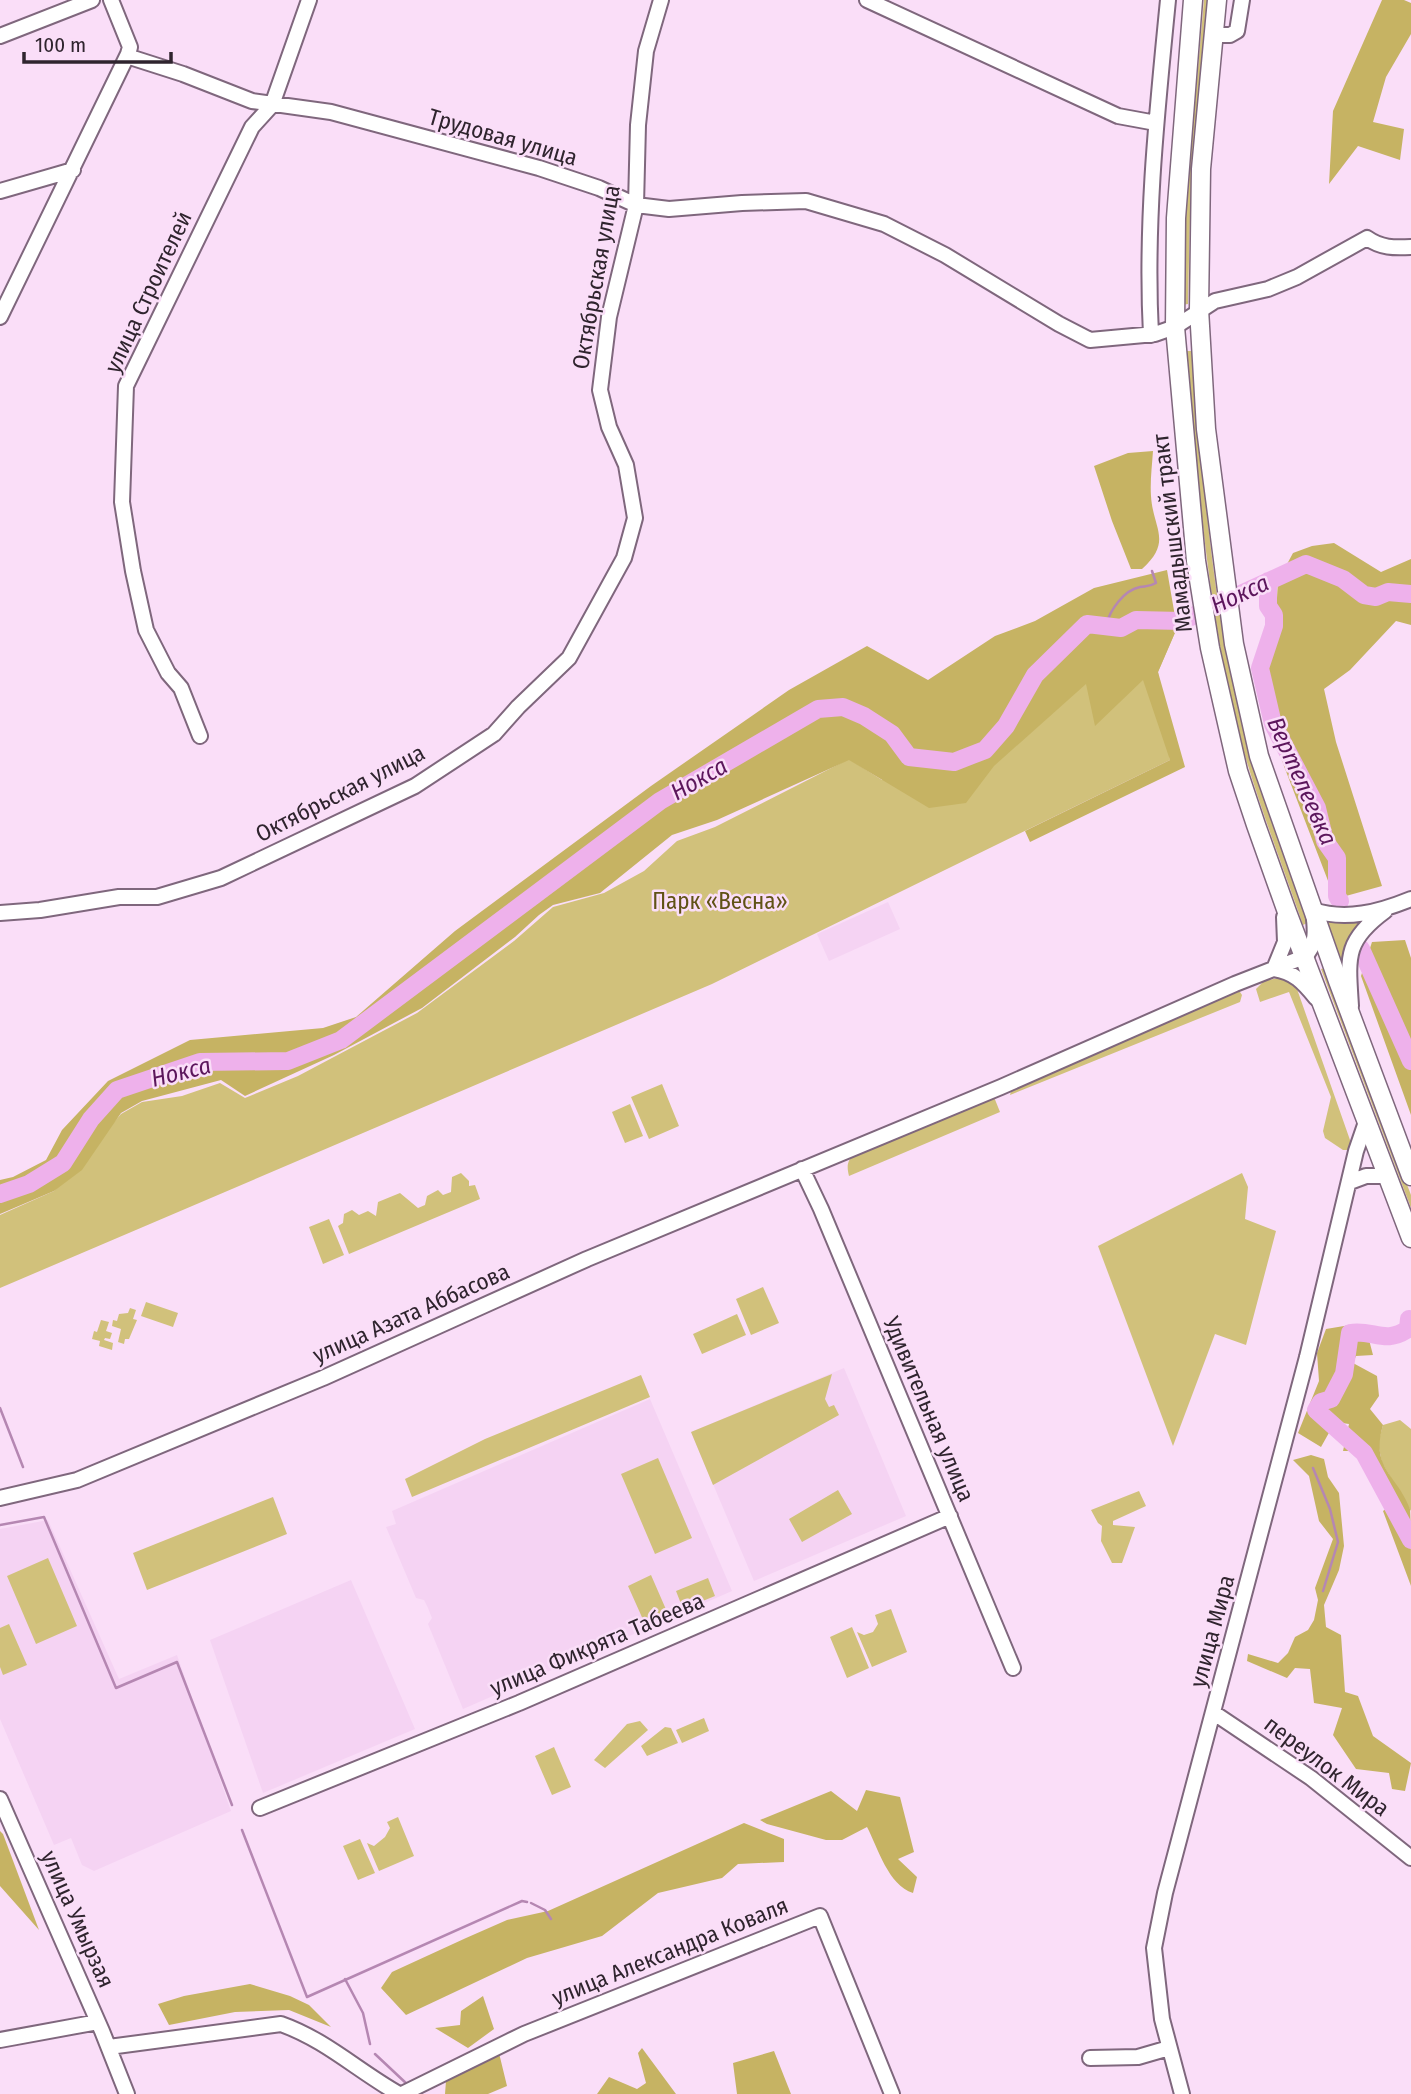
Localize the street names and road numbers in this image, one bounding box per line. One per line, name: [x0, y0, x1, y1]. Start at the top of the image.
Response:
street label: Трудовая улица: [425, 102, 581, 172]
street label: Октябрьская улица: [566, 183, 626, 371]
street label: улица Строителей: [98, 207, 198, 377]
street label: Мамадышский тракт: [1146, 432, 1198, 634]
street label: Октябрьская улица: [251, 738, 429, 848]
street label: улица Азата Аббасова: [308, 1257, 514, 1369]
street label: Удивительная улица: [877, 1311, 981, 1506]
street label: улица Мира: [1184, 1572, 1240, 1690]
street label: улица Фикрята Табеева: [486, 1586, 708, 1702]
street label: переулок Мира: [1259, 1710, 1395, 1822]
street label: улица Умырзая: [35, 1846, 121, 1992]
street label: улица Александра Коваля: [548, 1891, 792, 2011]

